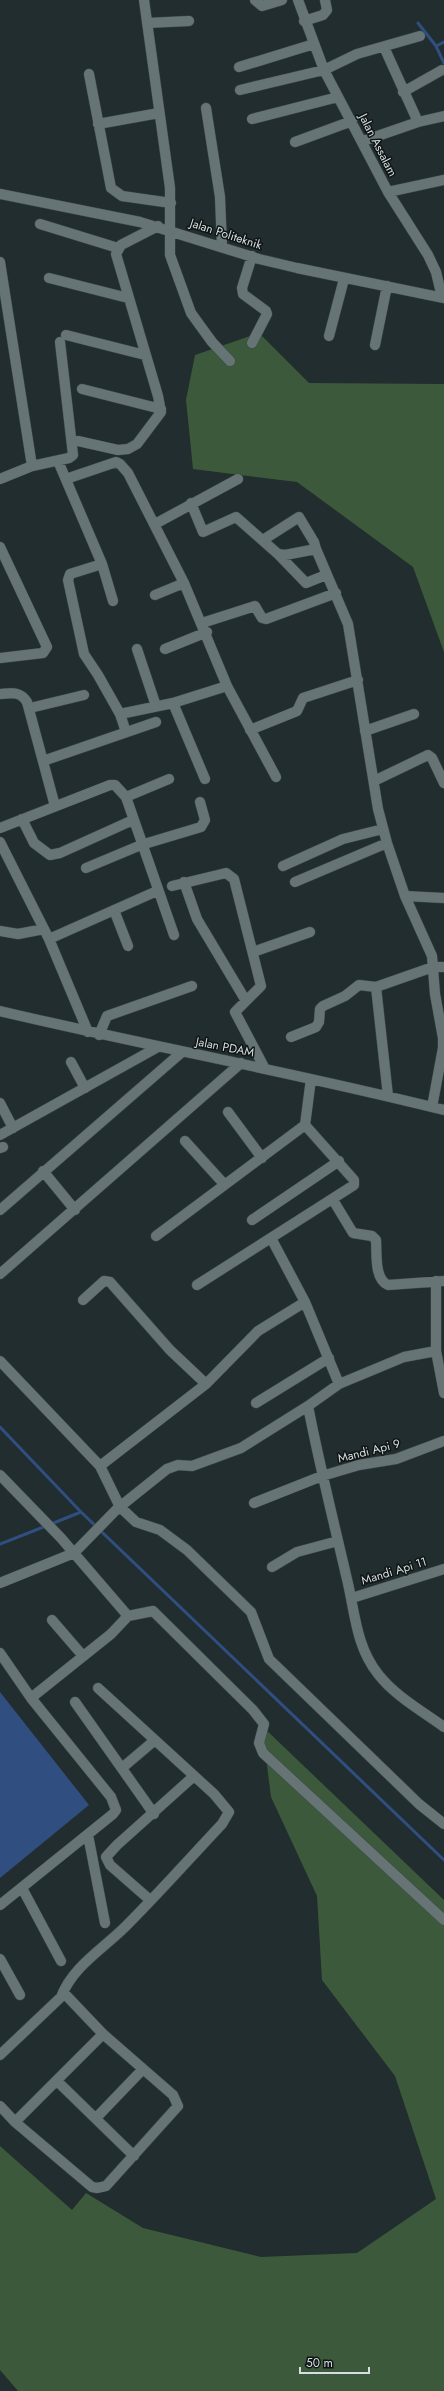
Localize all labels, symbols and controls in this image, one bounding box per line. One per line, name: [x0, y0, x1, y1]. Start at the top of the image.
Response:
street label: Jalan Assalam: [354, 109, 402, 180]
street label: Jalan Politeknik: [186, 213, 265, 254]
street label: Jalan PDAM: [192, 1032, 256, 1062]
street label: Mandi Api 9: [336, 1435, 402, 1467]
street label: Mandi Api 11: [359, 1553, 429, 1589]
scale bar: [300, 2349, 369, 2375]
text: 50 m: [306, 2354, 333, 2372]

